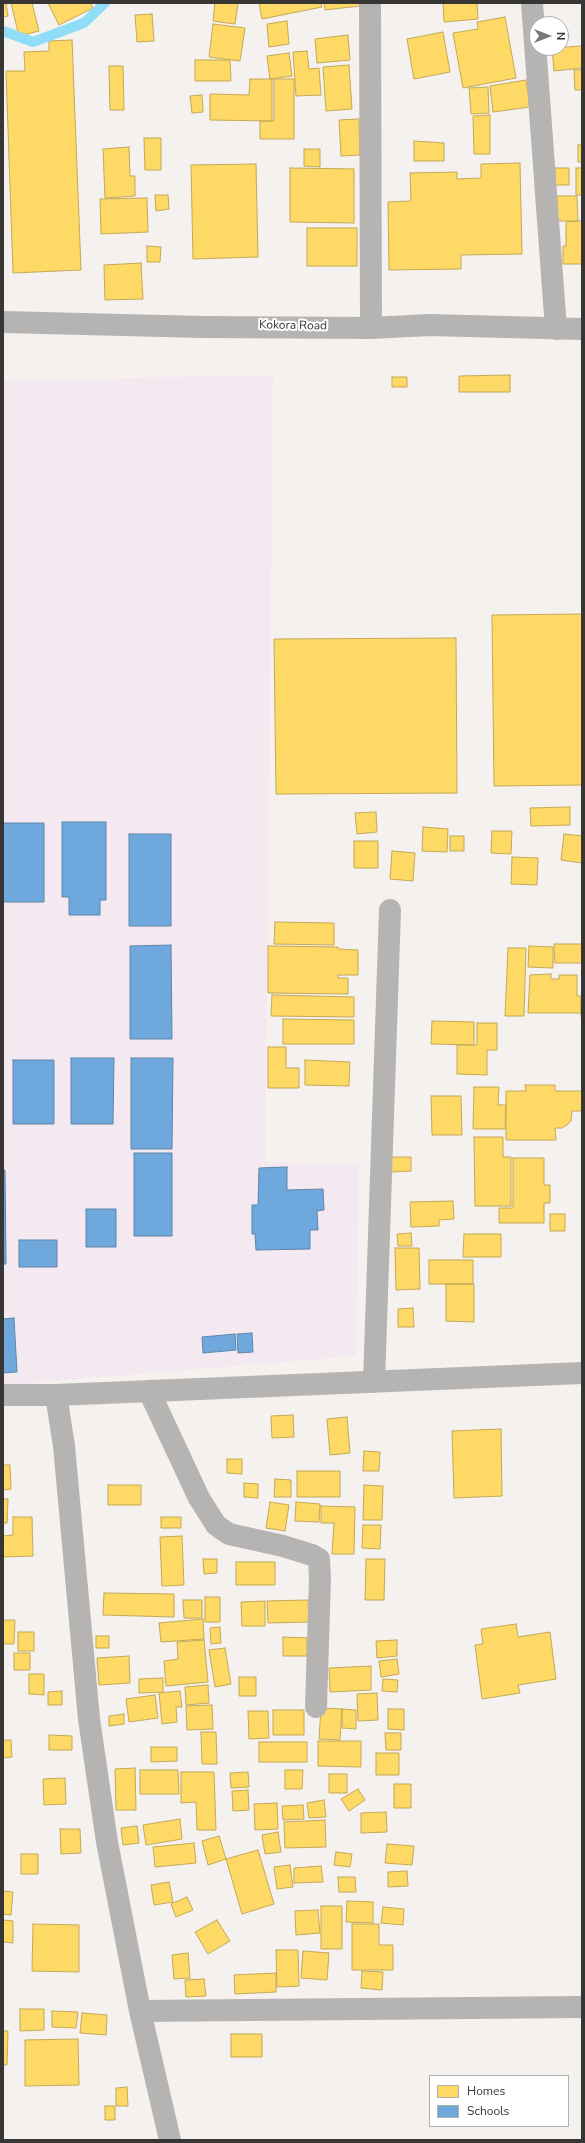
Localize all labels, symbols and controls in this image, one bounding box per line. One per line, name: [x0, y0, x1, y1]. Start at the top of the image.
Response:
north arrow: [529, 16, 569, 56]
text: N: [553, 32, 568, 40]
street label: Kokora Road: [259, 318, 327, 334]
legend: [429, 2075, 569, 2127]
text: Homes: [467, 2083, 505, 2099]
text: Schools: [467, 2103, 509, 2119]

